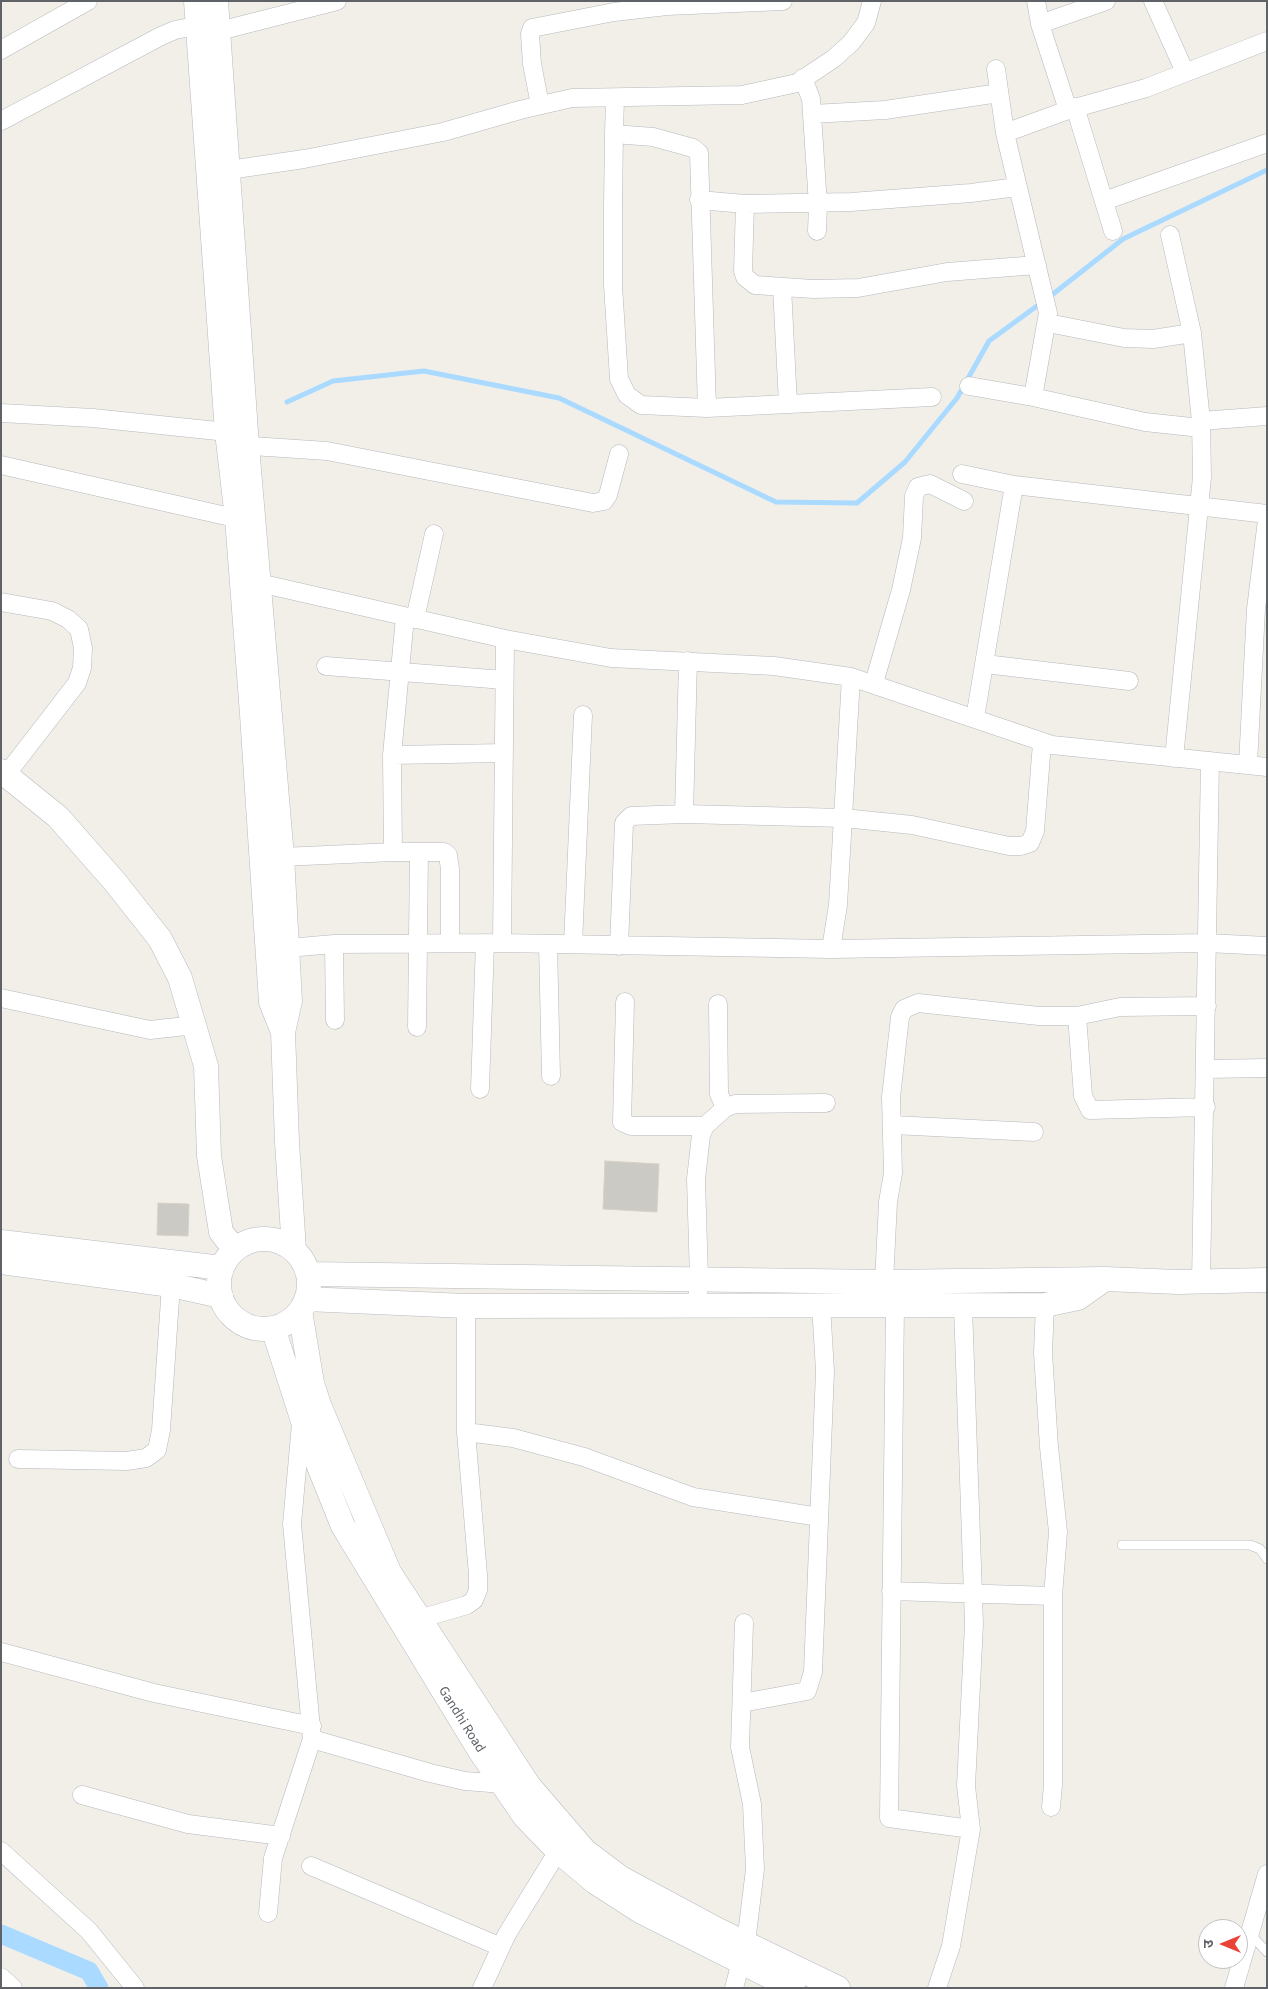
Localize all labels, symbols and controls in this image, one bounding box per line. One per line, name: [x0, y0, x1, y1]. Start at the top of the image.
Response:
street label: Gandhi Road: [434, 1684, 488, 1756]
north arrow: [1198, 1919, 1248, 1969]
text: उ: [1199, 1940, 1219, 1948]

